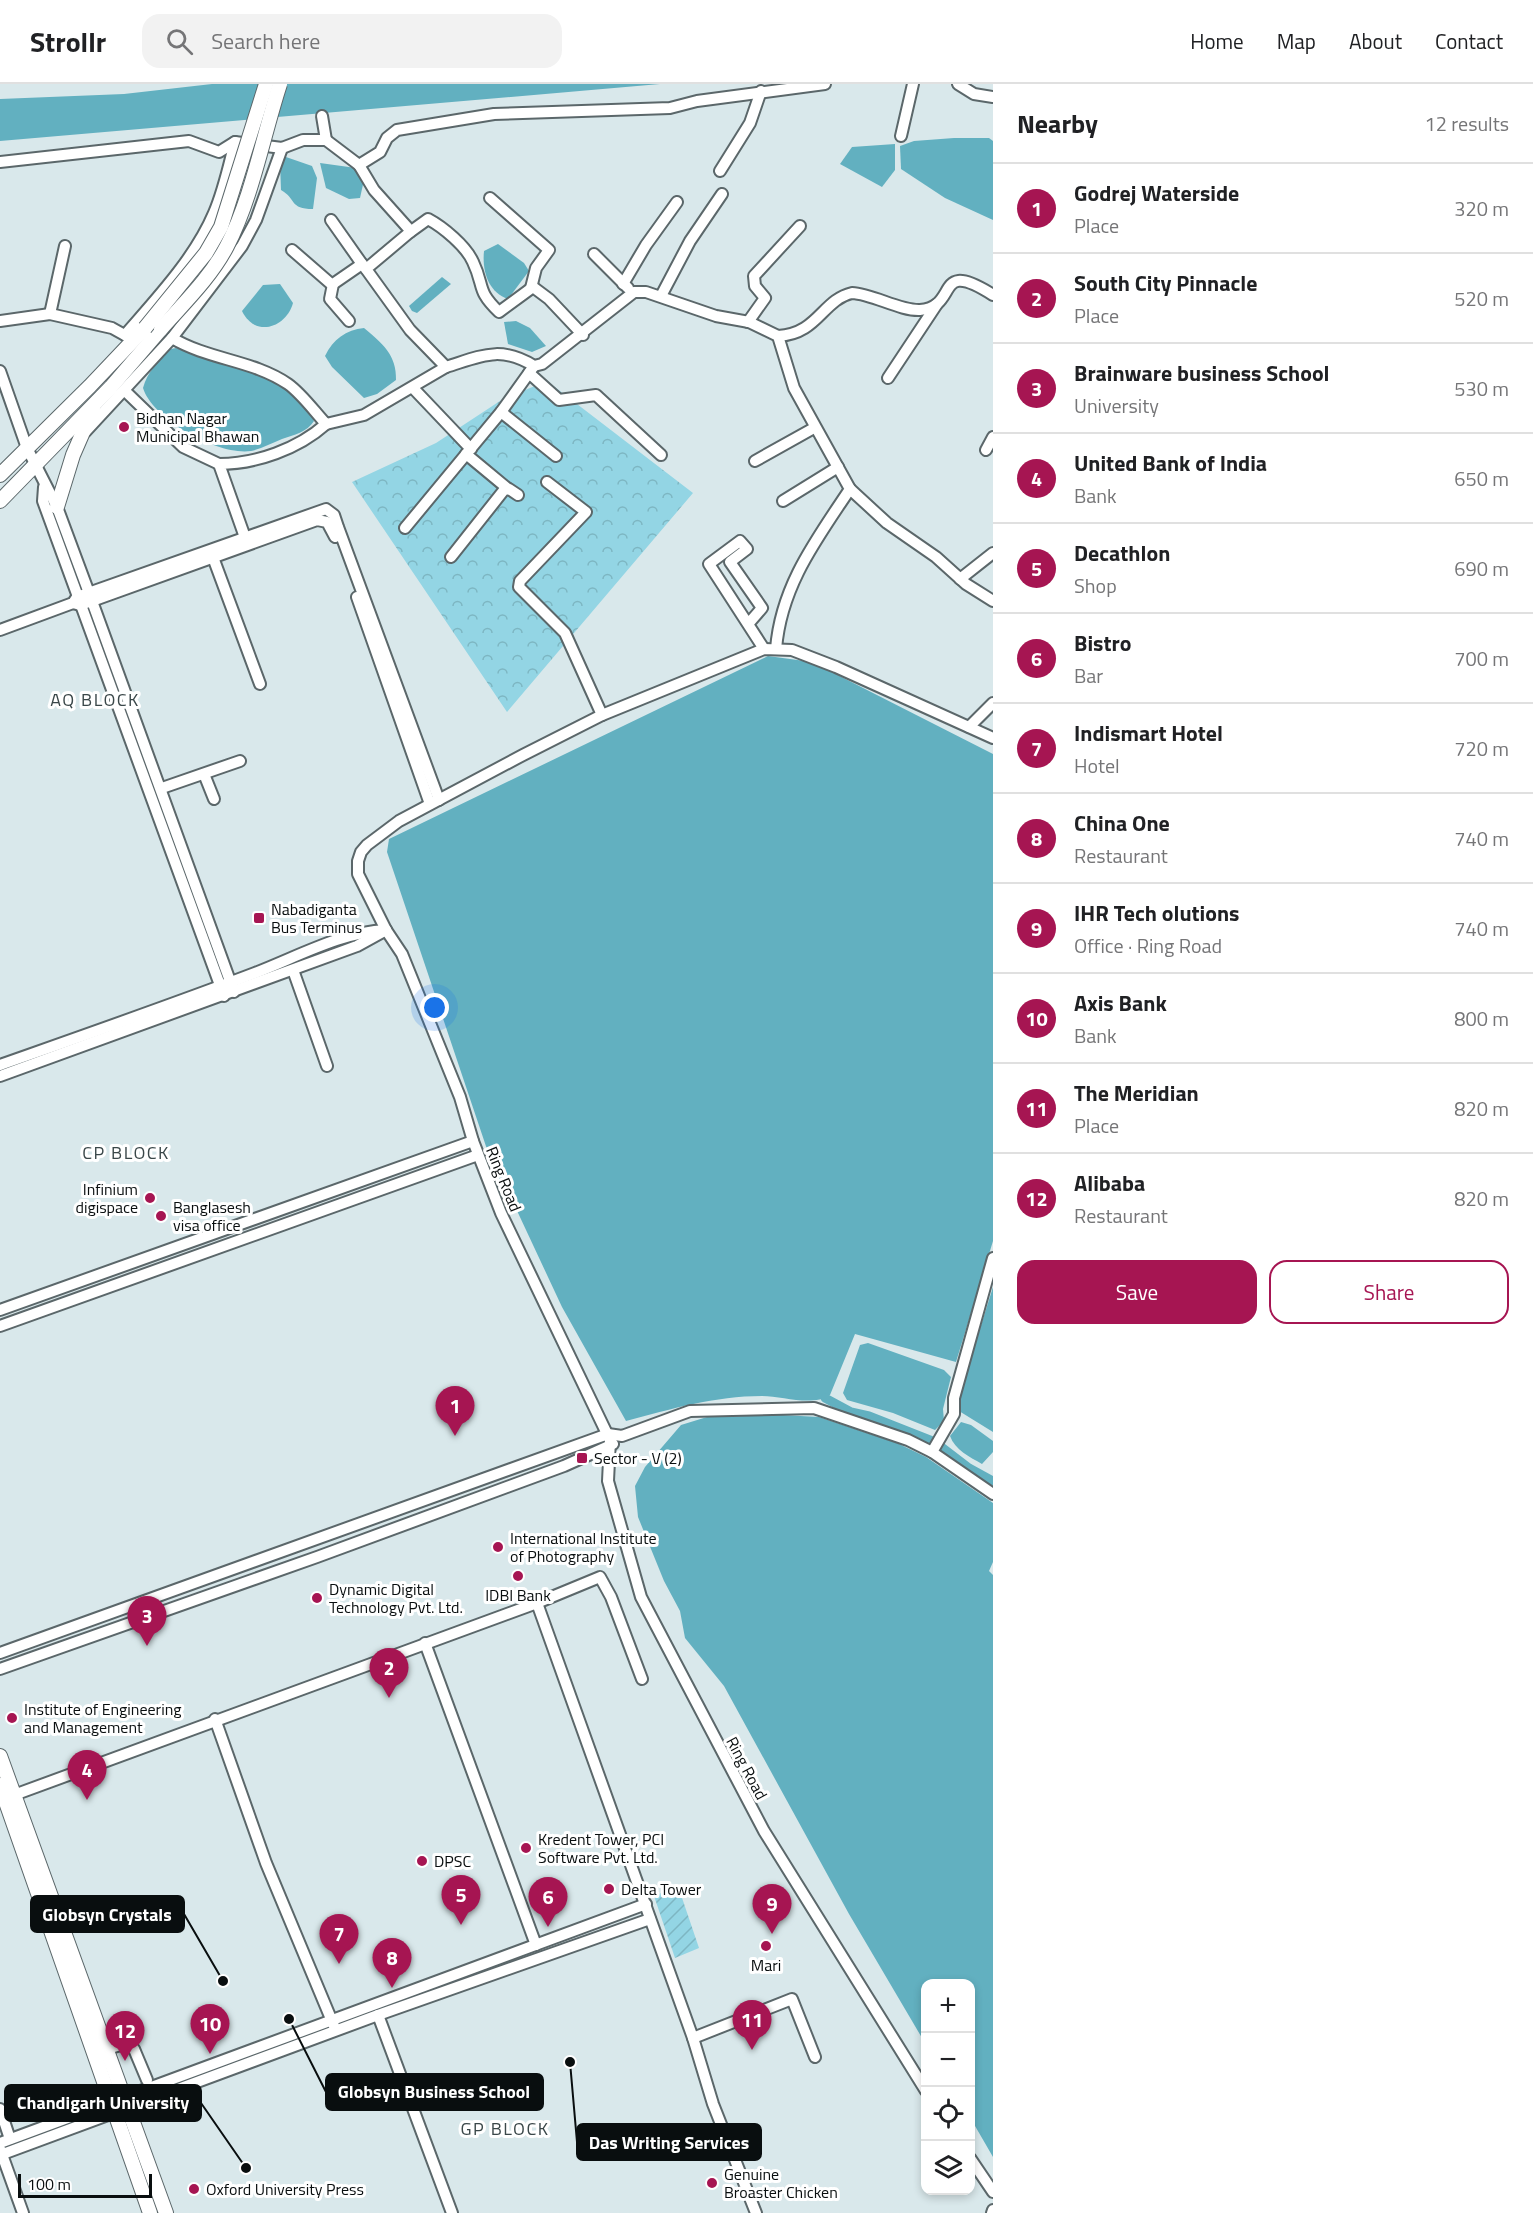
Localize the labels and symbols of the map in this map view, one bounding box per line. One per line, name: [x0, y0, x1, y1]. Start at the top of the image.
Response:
place label: Bidhan Nagar Municipal Bhawan: [136, 406, 259, 448]
marker: Bidhan Nagar Municipal Bhawan: [117, 420, 131, 434]
district label: AQ BLOCK: [50, 686, 140, 713]
place label: Nabadiganta Bus Terminus: [271, 897, 362, 939]
marker: Nabadiganta Bus Terminus: [252, 911, 266, 925]
your location: [420, 993, 449, 1022]
district label: CP BLOCK: [82, 1139, 170, 1166]
street label: Ring Road: [480, 1143, 528, 1215]
place label: Infinium digispace: [75, 1177, 138, 1219]
marker: Infinium digispace: [143, 1191, 157, 1205]
place label: Banglasesh visa office: [173, 1195, 251, 1237]
marker: Banglasesh visa office: [154, 1209, 168, 1223]
pin: 1: [436, 1386, 474, 1436]
place label: Sector - V (2): [594, 1446, 682, 1470]
marker: Sector - V (2): [575, 1451, 589, 1465]
place label: International Institute of Photography: [510, 1526, 657, 1568]
marker: International Institute of Photography: [491, 1540, 505, 1554]
marker: IDBI Bank: [511, 1569, 525, 1583]
place label: Dynamic Digital Technology Pvt. Ltd.: [329, 1577, 463, 1619]
place label: IDBI Bank: [485, 1583, 551, 1607]
marker: Dynamic Digital Technology Pvt. Ltd.: [310, 1591, 324, 1605]
pin: 3: [128, 1596, 166, 1646]
pin: 2: [370, 1648, 408, 1698]
place label: Institute of Engineering and Management: [24, 1697, 181, 1739]
marker: Institute of Engineering and Management: [5, 1711, 19, 1725]
street label: Ring Road: [720, 1732, 774, 1804]
pin: 4: [68, 1750, 106, 1800]
place label: Kredent Tower, PCI Software Pvt. Ltd.: [538, 1827, 664, 1869]
marker: Kredent Tower, PCI Software Pvt. Ltd.: [519, 1841, 533, 1855]
place label: DPSC: [434, 1849, 471, 1873]
marker: DPSC: [415, 1854, 429, 1868]
pin: 5: [442, 1876, 480, 1925]
place label: Delta Tower: [621, 1877, 702, 1901]
pin: 6: [528, 1878, 568, 1927]
marker: Delta Tower: [602, 1882, 616, 1896]
pin: 9: [752, 1884, 792, 1934]
callout: Globsyn Crystals: [31, 1896, 184, 1932]
text: Globsyn Crystals: [42, 1901, 172, 1928]
pin: 7: [320, 1914, 358, 1964]
pin: 8: [372, 1938, 412, 1988]
marker: Mari: [759, 1939, 773, 1953]
place label: Mari: [751, 1953, 781, 1977]
pin: 11: [732, 2000, 771, 2050]
pin: 10: [190, 2004, 230, 2054]
pin: 12: [106, 2012, 144, 2061]
callout: Globsyn Business School: [326, 2074, 543, 2110]
text: Globsyn Business School: [338, 2078, 530, 2105]
callout: Chandigarh University: [5, 2085, 201, 2121]
text: Chandigarh University: [17, 2089, 189, 2116]
district label: GP BLOCK: [461, 2115, 550, 2142]
callout: Das Writing Services: [577, 2124, 761, 2160]
text: Das Writing Services: [589, 2129, 749, 2156]
place label: Genuine Broaster Chicken: [724, 2162, 838, 2204]
scale bar: [18, 2171, 152, 2198]
marker: Genuine Broaster Chicken: [705, 2176, 719, 2190]
place label: Oxford University Press: [206, 2177, 364, 2201]
marker: Oxford University Press: [187, 2182, 201, 2196]

